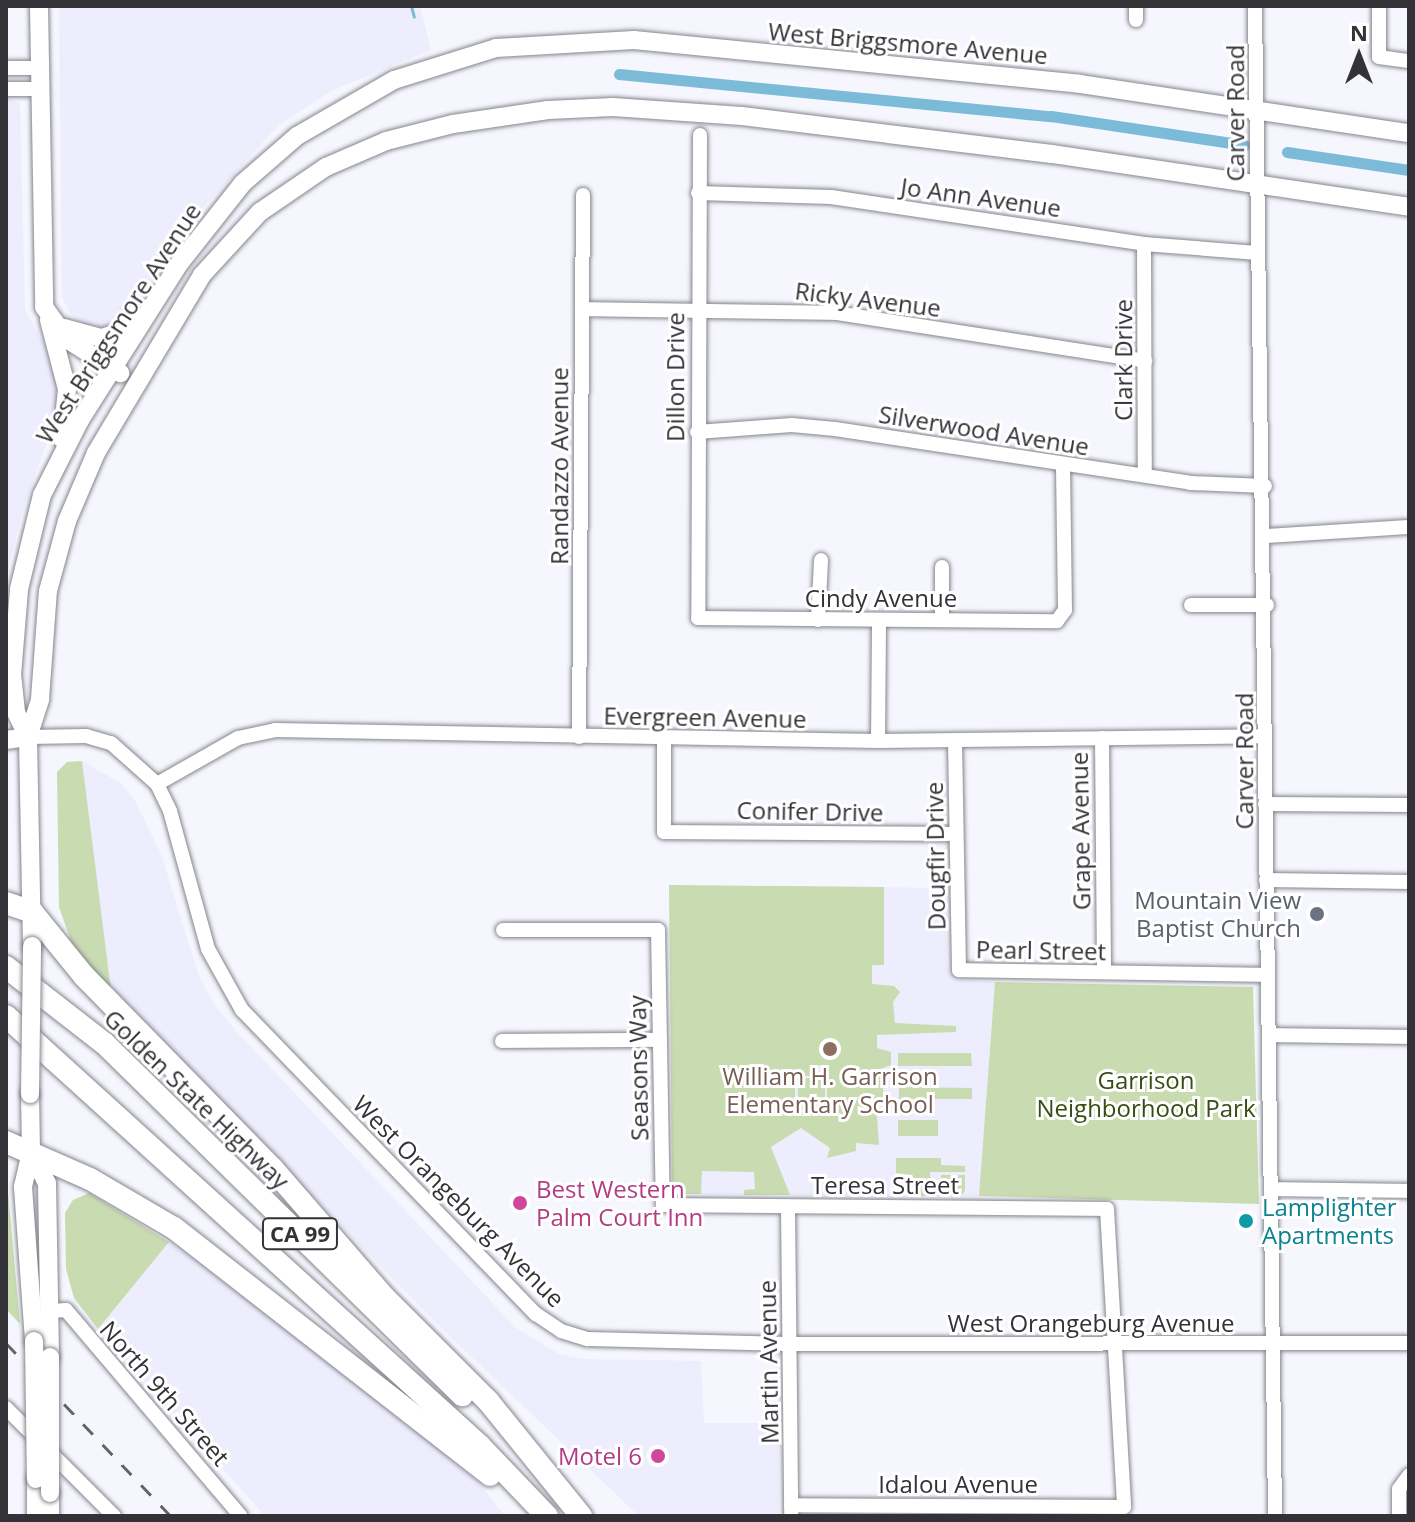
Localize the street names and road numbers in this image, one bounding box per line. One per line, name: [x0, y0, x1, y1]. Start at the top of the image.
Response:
street label: West Briggsmore Avenue: [767, 16, 1049, 70]
street label: Carver Road: [1221, 44, 1249, 182]
street label: Jo Ann Avenue: [899, 172, 1063, 222]
street label: West Briggsmore Avenue: [30, 198, 206, 448]
street label: Ricky Avenue: [793, 276, 943, 322]
street label: Clark Drive: [1109, 299, 1137, 421]
street label: Dillon Drive: [661, 312, 689, 442]
street label: Randazzo Avenue: [545, 367, 573, 565]
street label: Silverwood Avenue: [877, 399, 1091, 461]
street label: Cindy Avenue: [805, 584, 957, 612]
street label: Carver Road: [1230, 692, 1258, 830]
street label: Evergreen Avenue: [603, 701, 807, 733]
street label: Grape Avenue: [1064, 751, 1096, 911]
street label: Dougfir Drive: [919, 781, 951, 931]
street label: Conifer Drive: [736, 795, 884, 827]
street label: Pearl Street: [976, 934, 1106, 966]
street label: Seasons Way: [622, 995, 654, 1141]
street label: Golden State Highway: [99, 1003, 295, 1195]
street label: West Orangeburg Avenue: [347, 1089, 571, 1313]
street label: Teresa Street: [811, 1171, 959, 1199]
road number: CA 99: [260, 1216, 340, 1252]
street label: Martin Avenue: [752, 1280, 784, 1444]
street label: West Orangeburg Avenue: [948, 1309, 1234, 1337]
street label: North 9th Street: [94, 1315, 236, 1471]
street label: Idalou Avenue: [878, 1470, 1038, 1498]

